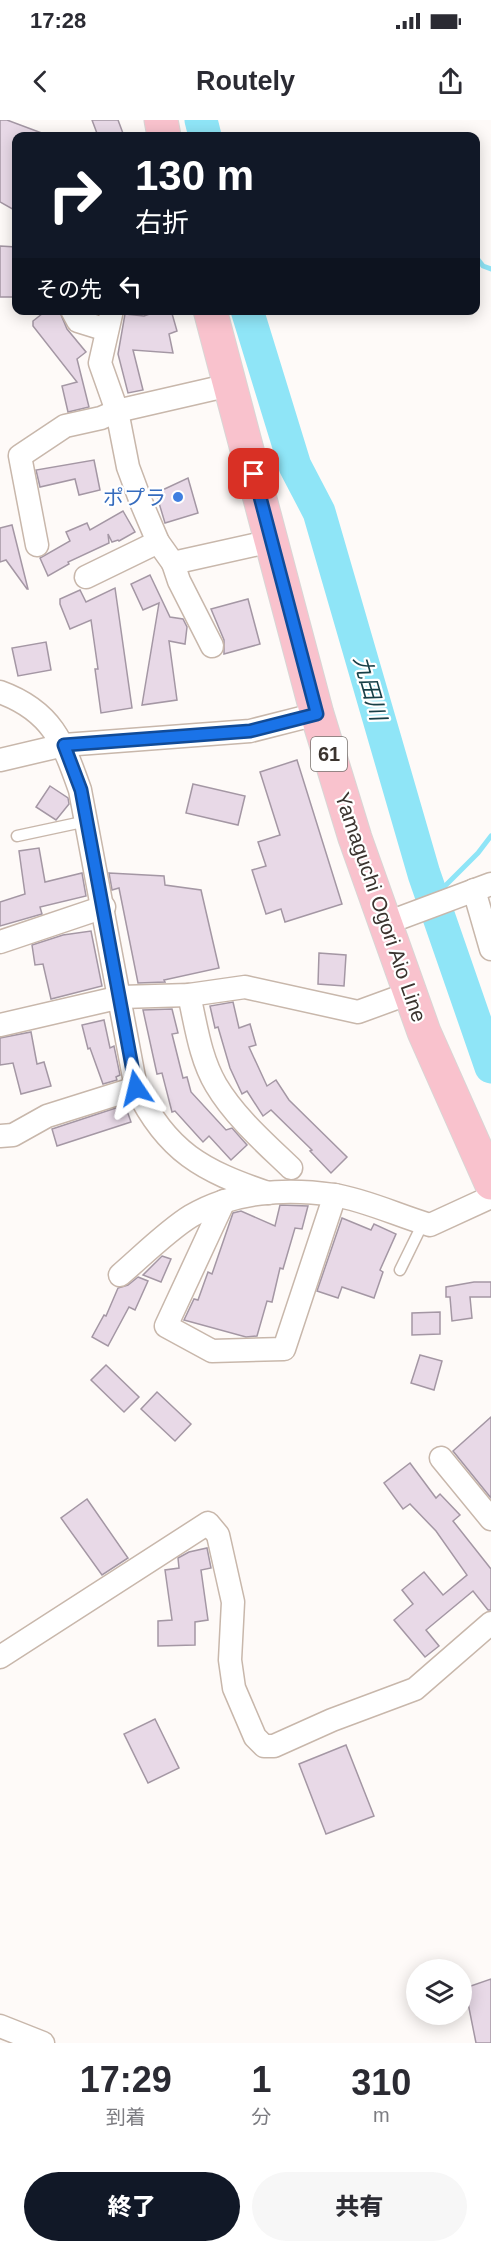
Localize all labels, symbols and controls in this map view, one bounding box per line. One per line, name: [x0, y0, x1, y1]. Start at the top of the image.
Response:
text: 17:28: [30, 8, 86, 33]
icon: back: [24, 65, 57, 98]
icon: share: [434, 65, 467, 98]
text: Routely: [196, 66, 295, 96]
text: 130 m: [135, 152, 254, 199]
icon: right: [36, 156, 114, 234]
text: 右折: [135, 208, 189, 238]
icon: left: [114, 270, 147, 303]
text: その先: [36, 277, 102, 302]
pin: [228, 448, 279, 499]
icon: arrive: [237, 457, 270, 490]
place label: ポプラ: [103, 486, 166, 509]
marker: ポプラ: [171, 490, 185, 504]
water label: 九田川: [349, 653, 392, 725]
road number: 61: [311, 737, 347, 771]
street label: Yamaguchi Ogori Aio Line: [331, 789, 431, 1025]
position arrow: [104, 1056, 168, 1120]
map controls: [406, 1959, 472, 2025]
button: layers: [406, 1959, 472, 2025]
text: 17:29: [80, 2059, 172, 2100]
text: 1: [251, 2059, 272, 2100]
text: 310: [351, 2062, 411, 2103]
text: m: [373, 2104, 390, 2126]
text: 到着: [106, 2106, 146, 2128]
text: 分: [252, 2106, 272, 2128]
button: 終了: [24, 2172, 240, 2241]
button: 共有: [252, 2172, 467, 2241]

